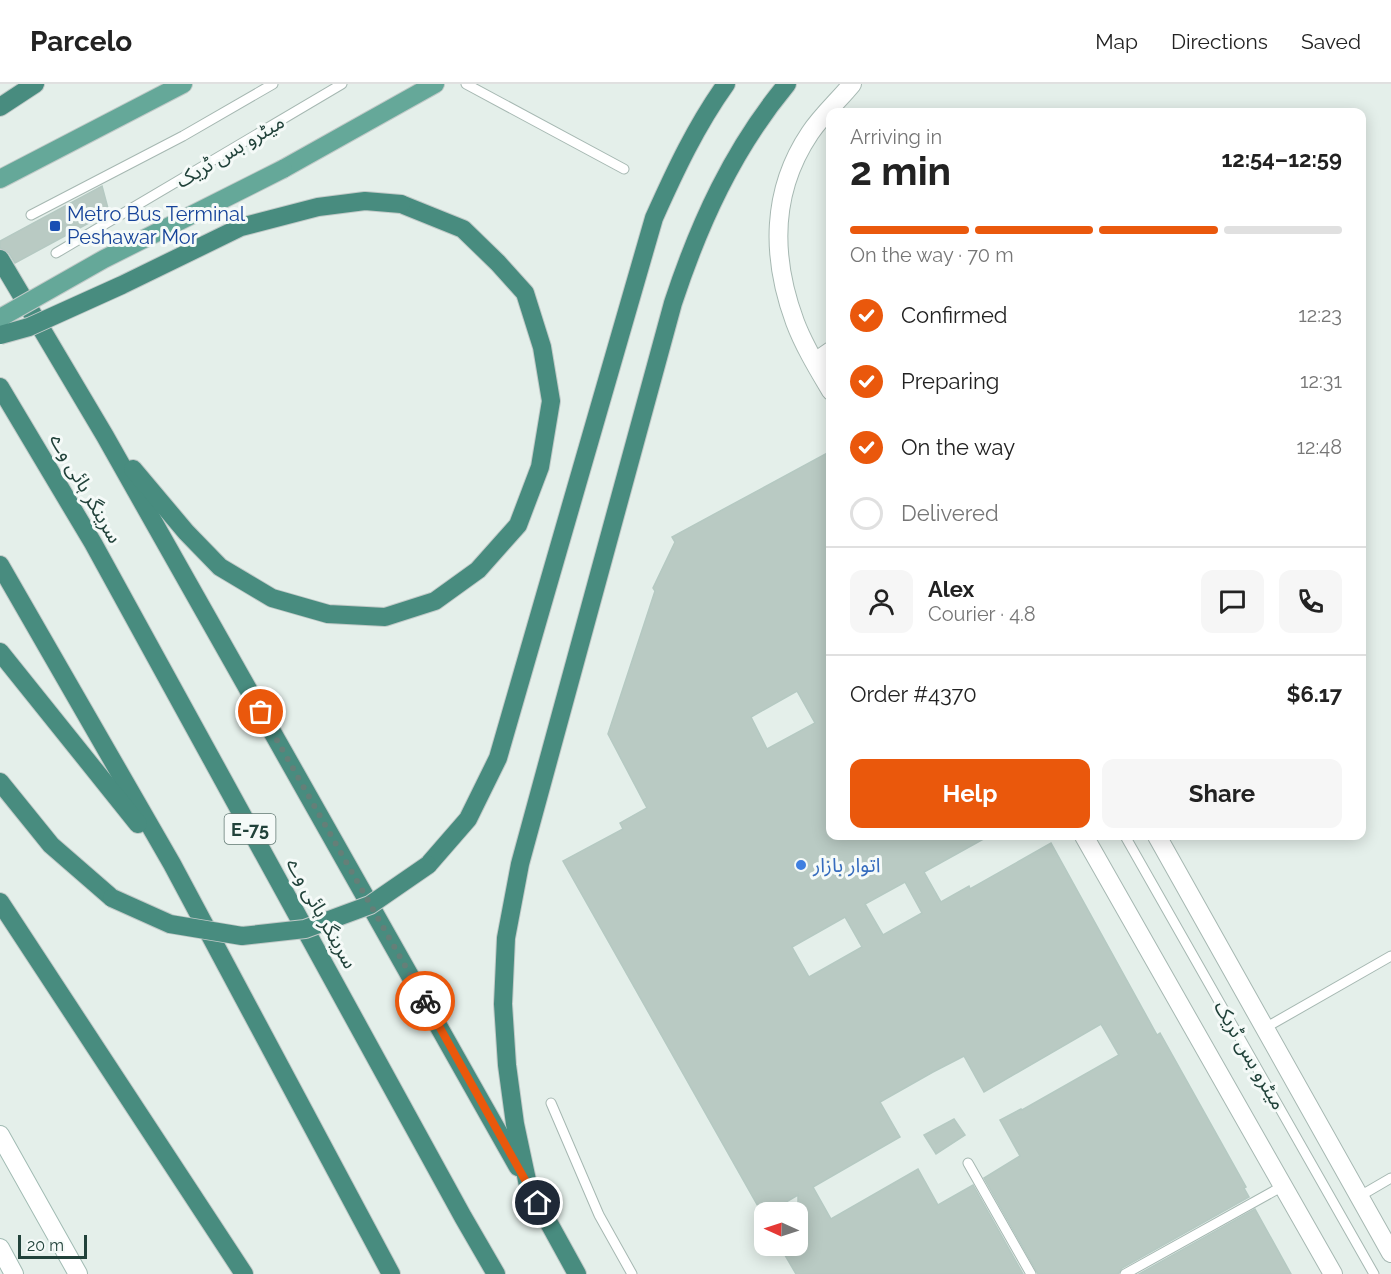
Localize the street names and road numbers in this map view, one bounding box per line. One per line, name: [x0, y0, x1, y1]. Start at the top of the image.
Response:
street label: میٹرو بس ٹریک: [172, 109, 288, 193]
street label: سرینگر ہائی وے: [45, 429, 127, 547]
road number: E-75: [224, 814, 276, 844]
street label: سرینگر ہائی وے: [282, 853, 362, 973]
street label: میٹرو بس ٹریک: [1209, 996, 1291, 1114]

